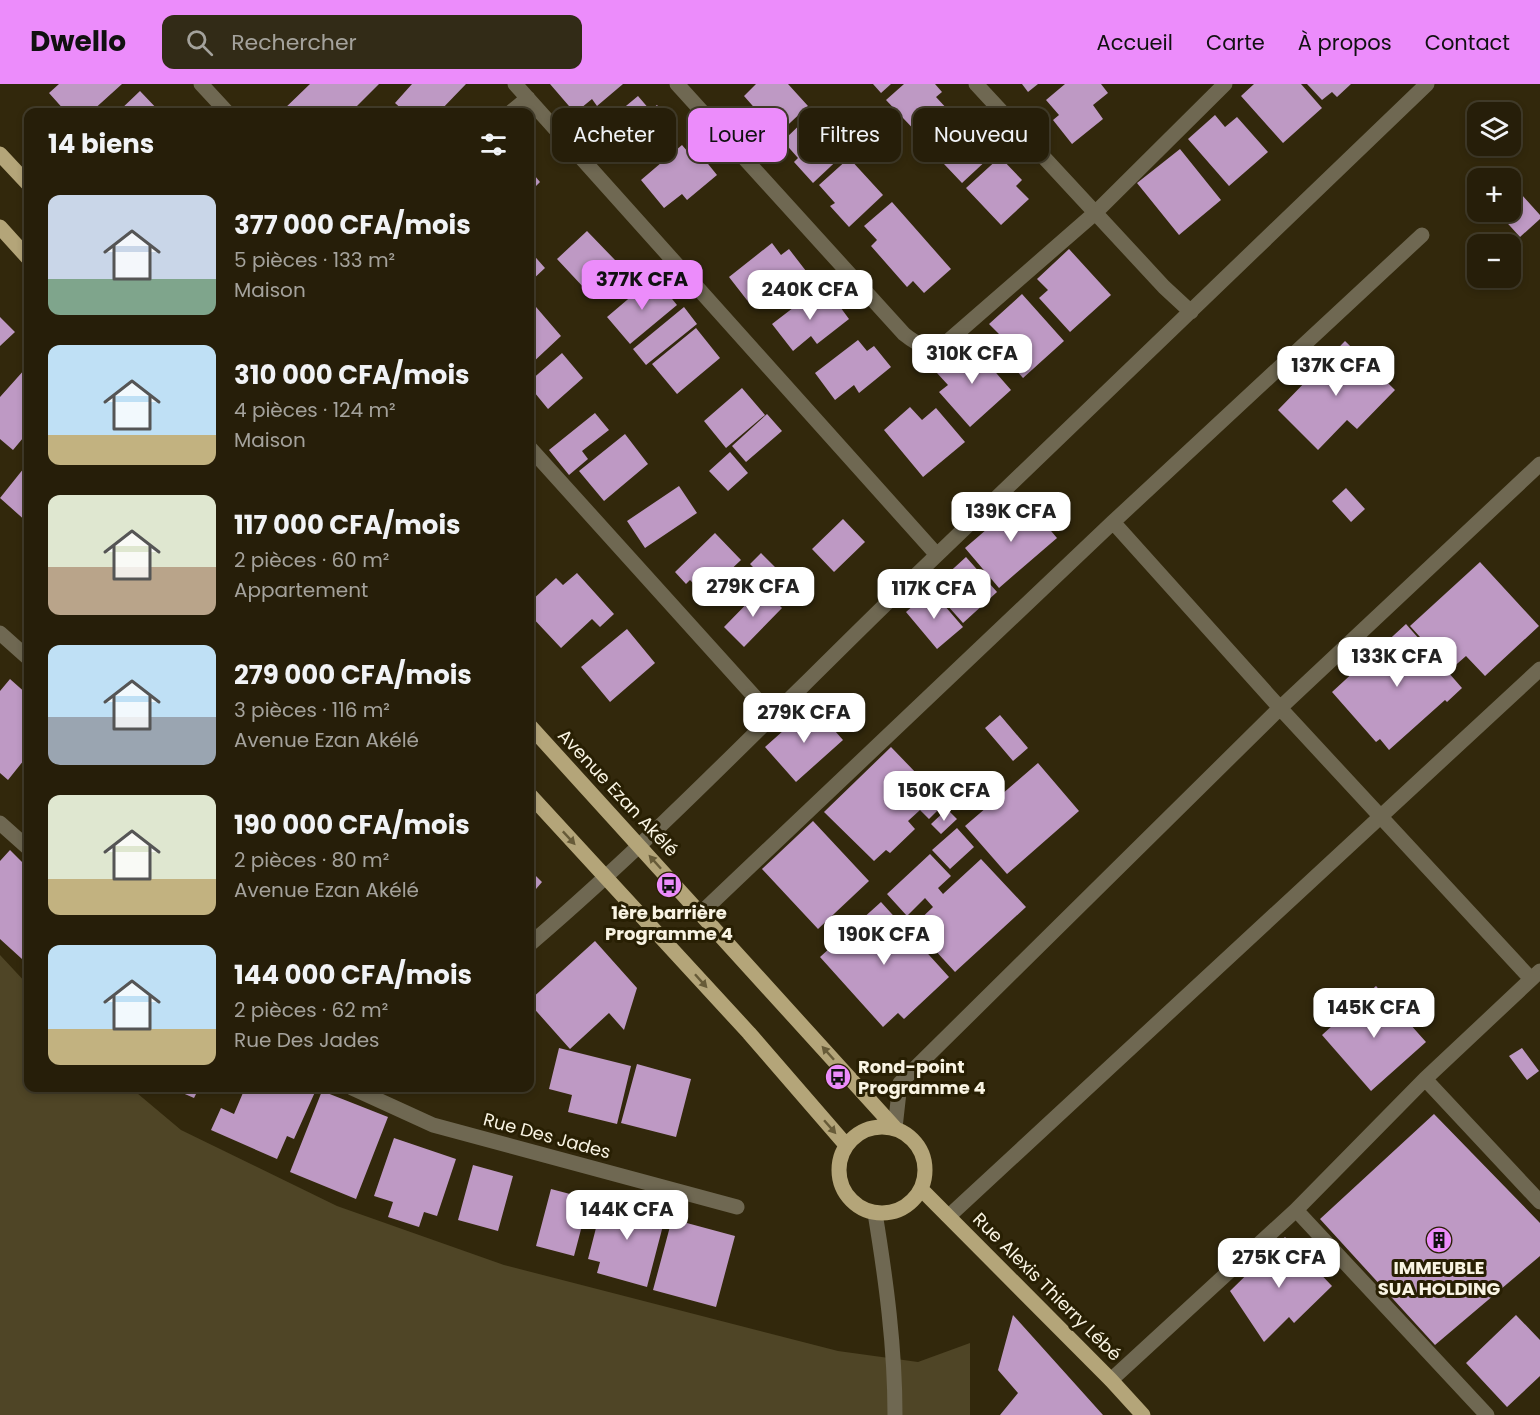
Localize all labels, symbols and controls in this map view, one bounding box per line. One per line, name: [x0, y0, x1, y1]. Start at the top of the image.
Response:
search box: [162, 15, 582, 69]
text: Dwello: [30, 22, 126, 61]
icon: search: [183, 26, 216, 59]
text: Rechercher: [231, 27, 357, 58]
text: Accueil: [1096, 28, 1173, 57]
text: Carte: [1206, 28, 1265, 57]
text: À propos: [1298, 28, 1392, 57]
text: Contact: [1425, 28, 1510, 57]
map controls: [1467, 102, 1521, 288]
button: layers: [1467, 102, 1521, 156]
chip: Acheter: [552, 108, 676, 162]
chip: Louer: [688, 108, 787, 162]
chip: Filtres: [799, 108, 901, 162]
chip: Nouveau: [913, 108, 1049, 162]
text: 14 biens: [48, 126, 154, 162]
icon: filters: [477, 128, 510, 161]
button: +: [1467, 168, 1521, 222]
text: 377 000 CFA/mois: [234, 207, 471, 243]
icon: home: [96, 219, 168, 291]
button: −: [1467, 234, 1521, 288]
text: 5 pièces · 133 m²: [234, 246, 395, 274]
pin: 377K CFA: [580, 260, 704, 311]
text: 377K CFA: [596, 265, 688, 293]
pin: 240K CFA: [748, 270, 872, 321]
text: 240K CFA: [761, 275, 859, 303]
text: Maison: [234, 276, 306, 304]
pin: 310K CFA: [910, 334, 1034, 385]
text: 310K CFA: [926, 339, 1018, 367]
pin: 137K CFA: [1274, 346, 1398, 397]
text: 137K CFA: [1291, 351, 1381, 379]
text: 310 000 CFA/mois: [234, 357, 470, 393]
icon: home: [96, 369, 168, 441]
text: 4 pièces · 124 m²: [234, 396, 396, 424]
text: Maison: [234, 426, 306, 454]
pin: 139K CFA: [949, 492, 1073, 543]
text: 139K CFA: [965, 497, 1057, 525]
text: 117 000 CFA/mois: [234, 507, 461, 543]
icon: home: [96, 519, 168, 591]
text: 2 pièces · 60 m²: [234, 546, 389, 574]
pin: 279K CFA: [691, 567, 815, 618]
pin: 117K CFA: [872, 569, 996, 620]
text: 279K CFA: [706, 572, 800, 600]
text: 117K CFA: [892, 574, 976, 602]
text: Appartement: [234, 576, 368, 604]
pin: 133K CFA: [1335, 637, 1459, 688]
text: 133K CFA: [1352, 642, 1442, 670]
text: 279 000 CFA/mois: [234, 657, 472, 693]
icon: home: [96, 669, 168, 741]
pin: 279K CFA: [742, 693, 866, 744]
text: 3 pièces · 116 m²: [234, 696, 390, 724]
text: 279K CFA: [757, 698, 851, 726]
street label: Avenue Ezan Akélé: [552, 723, 684, 862]
text: Avenue Ezan Akélé: [234, 726, 419, 754]
pin: 150K CFA: [882, 771, 1006, 822]
text: 150K CFA: [898, 776, 990, 804]
text: 190 000 CFA/mois: [234, 807, 470, 843]
icon: home: [96, 819, 168, 891]
one-way arrow: [562, 830, 576, 844]
text: 2 pièces · 80 m²: [234, 846, 389, 874]
one-way arrow: [648, 854, 662, 869]
bus stop icon: 1ère barrière Programme 4: [654, 870, 684, 900]
text: Avenue Ezan Akélé: [234, 876, 419, 904]
place label: 1ère barrière Programme 4: [605, 900, 733, 946]
pin: 190K CFA: [822, 915, 946, 966]
text: 190K CFA: [838, 920, 930, 948]
text: 144 000 CFA/mois: [234, 957, 472, 993]
icon: home: [96, 969, 168, 1041]
one-way arrow: [694, 973, 707, 988]
pin: 145K CFA: [1312, 988, 1436, 1039]
text: 145K CFA: [1327, 993, 1421, 1021]
text: 2 pièces · 62 m²: [234, 996, 388, 1024]
text: Rue Des Jades: [234, 1026, 380, 1054]
one-way arrow: [822, 1046, 835, 1061]
place label: Rond-point Programme 4: [858, 1054, 986, 1100]
bus stop icon: Rond-point Programme 4: [823, 1062, 853, 1092]
street label: Rue Des Jades: [481, 1106, 614, 1165]
one-way arrow: [824, 1119, 837, 1135]
pin: 144K CFA: [565, 1190, 689, 1241]
text: 144K CFA: [580, 1195, 674, 1223]
street label: Rue Alexis Thierry Lébé: [967, 1207, 1127, 1367]
building icon: IMMEUBLE SUA HOLDING: [1424, 1225, 1454, 1255]
pin: 275K CFA: [1217, 1238, 1341, 1289]
text: 275K CFA: [1232, 1243, 1326, 1271]
place label: IMMEUBLE SUA HOLDING: [1378, 1255, 1500, 1301]

